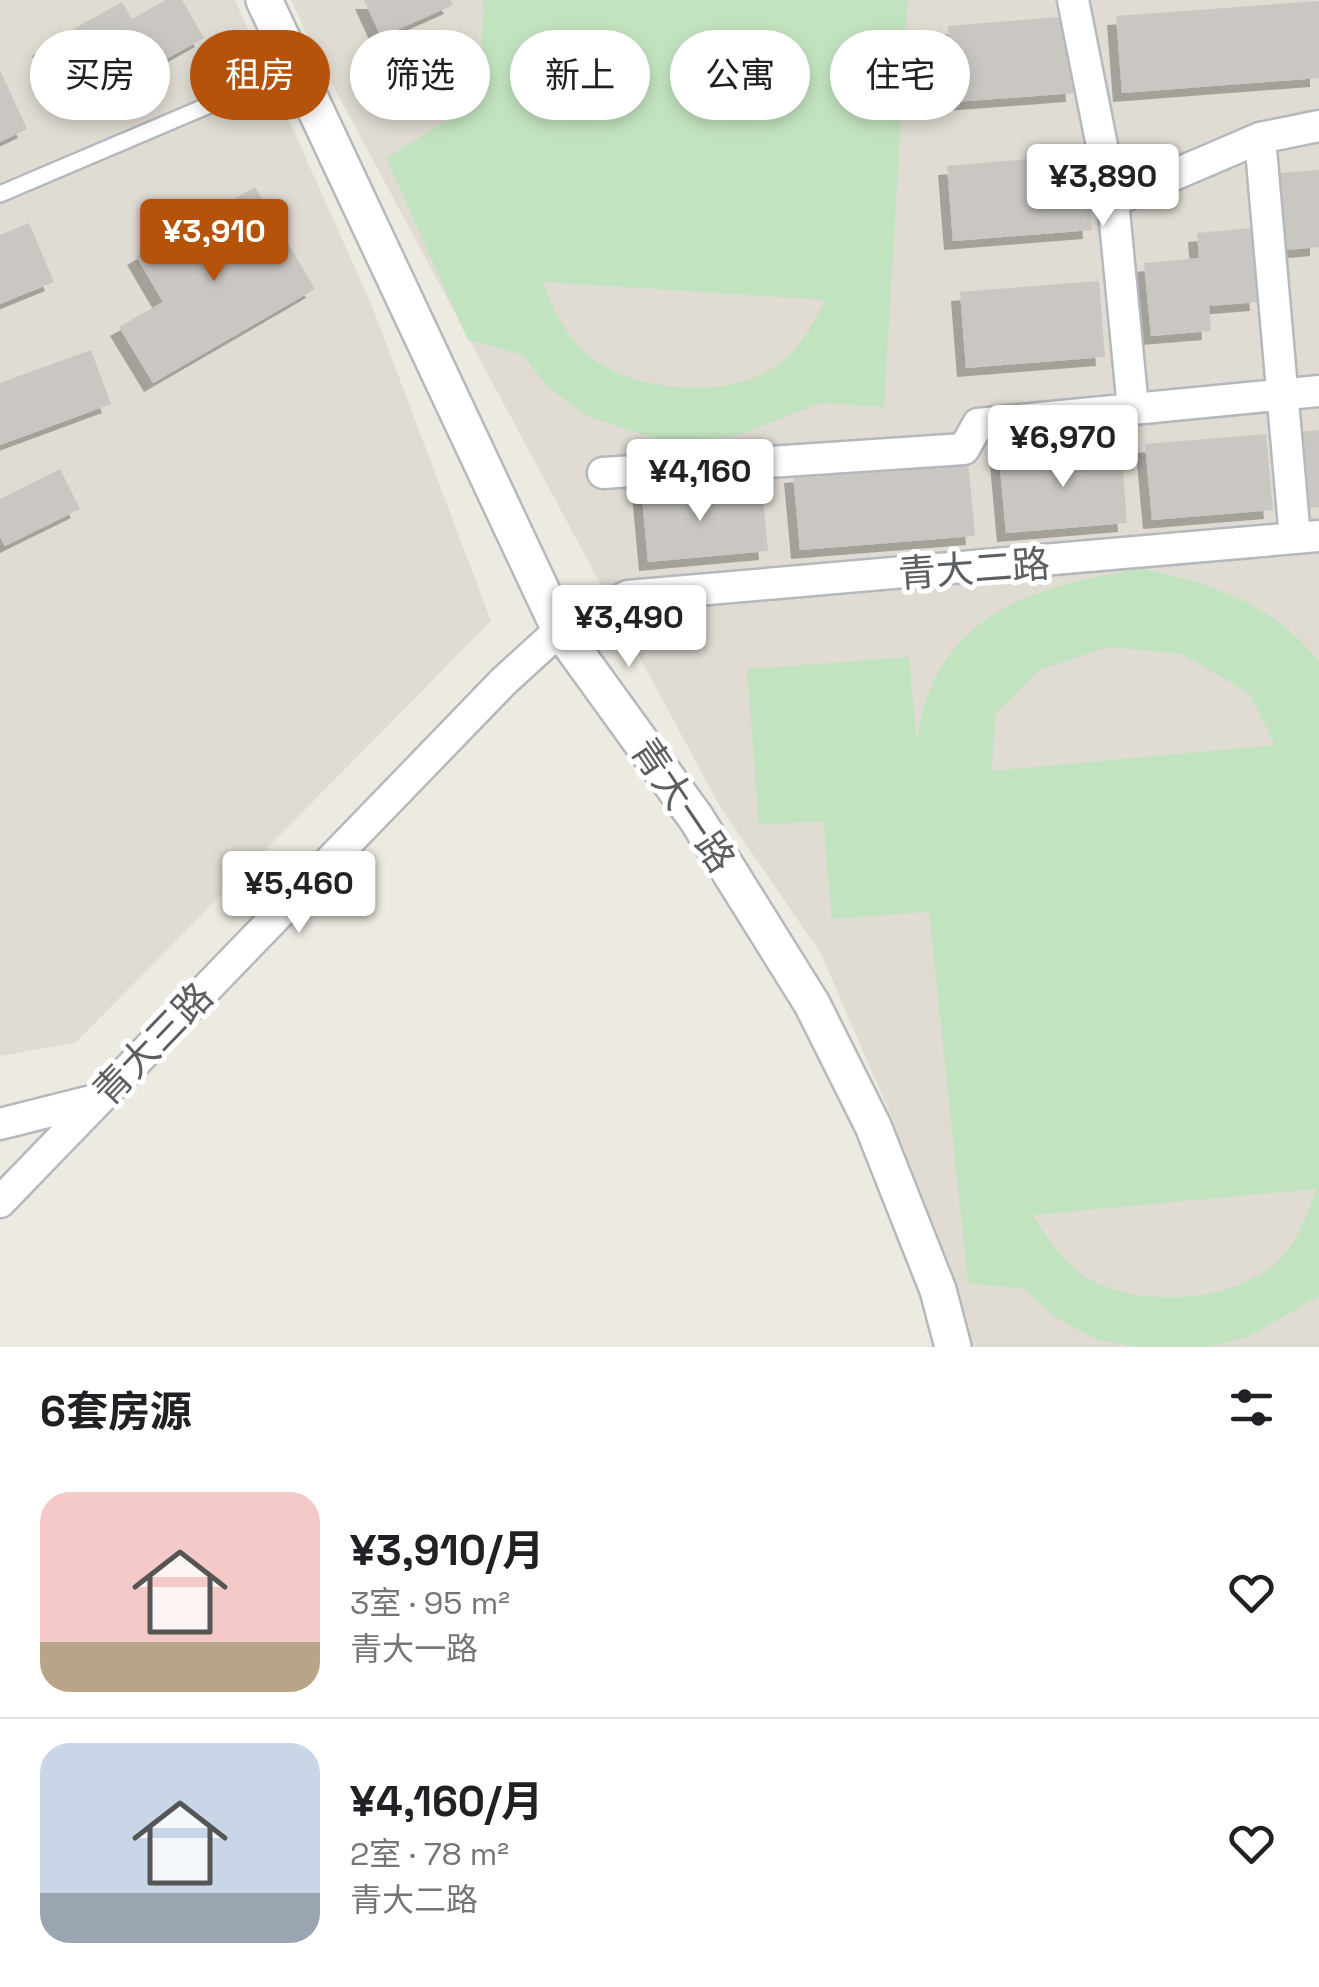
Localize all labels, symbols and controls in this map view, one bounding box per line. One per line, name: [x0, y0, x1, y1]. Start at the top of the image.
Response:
chip: 买房: [30, 30, 170, 120]
chip: 租房: [190, 30, 330, 120]
chip: 筛选: [350, 30, 490, 120]
chip: 新上: [510, 30, 650, 120]
chip: 公寓: [670, 30, 810, 120]
chip: 住宅: [830, 30, 970, 120]
pin: ¥3,890: [1022, 144, 1184, 229]
text: ¥3,890: [1049, 156, 1157, 196]
pin: ¥3,910: [133, 199, 295, 284]
text: ¥3,910: [162, 211, 266, 251]
pin: ¥6,970: [982, 405, 1144, 490]
text: ¥6,970: [1010, 417, 1116, 457]
pin: ¥4,160: [619, 439, 781, 524]
text: ¥4,160: [649, 451, 751, 491]
street label: 青大二路: [897, 540, 1051, 598]
pin: ¥3,490: [548, 585, 710, 670]
text: ¥3,490: [574, 597, 684, 637]
street label: 青大一路: [621, 729, 745, 881]
pin: ¥5,460: [218, 851, 380, 936]
text: ¥5,460: [244, 863, 354, 903]
street label: 青大三路: [83, 973, 223, 1115]
icon: filters: [1224, 1380, 1279, 1435]
text: 6套房源: [40, 1385, 192, 1438]
text: ¥3,910/月: [350, 1524, 544, 1577]
icon: home: [120, 1532, 240, 1652]
icon: heart: [1224, 1565, 1279, 1620]
text: 3室 · 95 m²: [350, 1583, 510, 1623]
text: 青大一路: [350, 1629, 478, 1669]
text: ¥4,160/月: [350, 1775, 543, 1828]
icon: home: [120, 1783, 240, 1903]
icon: heart: [1224, 1816, 1279, 1871]
text: 2室 · 78 m²: [350, 1834, 509, 1874]
text: 青大二路: [350, 1880, 478, 1920]

